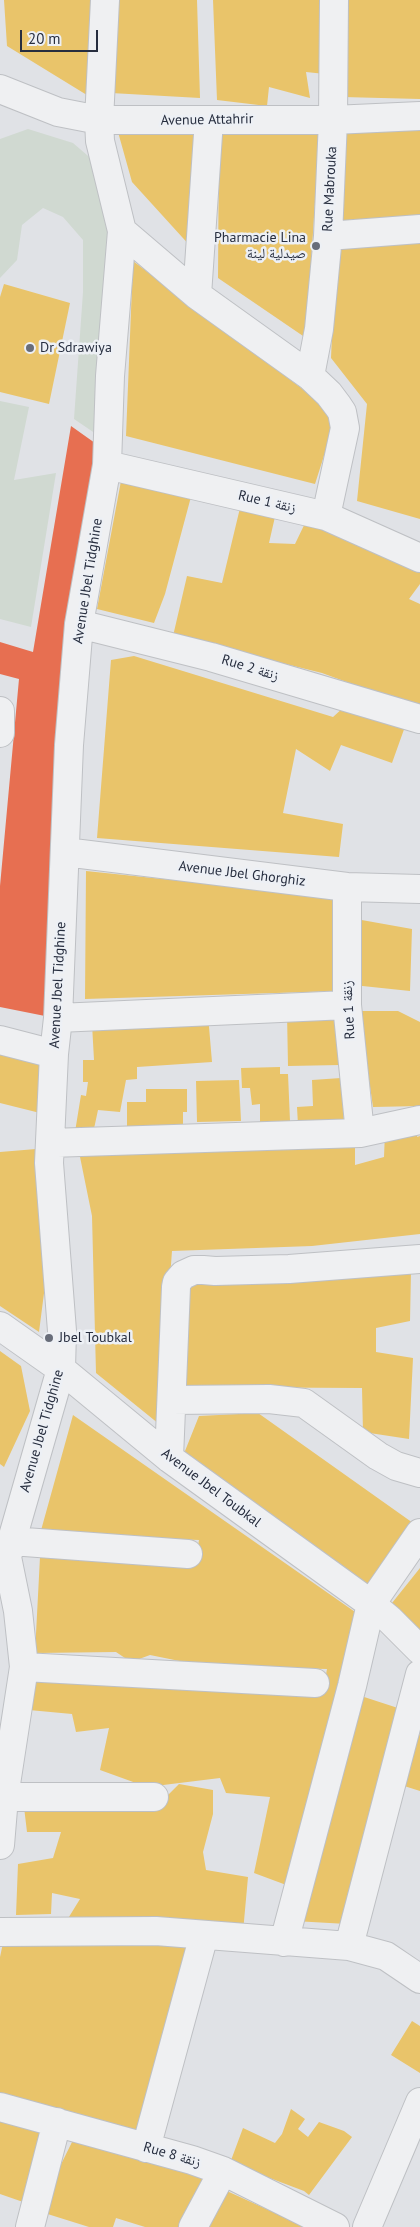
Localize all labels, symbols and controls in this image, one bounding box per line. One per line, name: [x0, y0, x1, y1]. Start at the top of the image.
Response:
scale bar: [22, 20, 100, 52]
text: 20 m: [28, 29, 61, 48]
street label: Avenue Attahrir: [160, 111, 254, 129]
street label: Rue Mabrouka: [319, 146, 341, 232]
place label: Pharmacie Lina صيدلية لينة: [214, 230, 306, 262]
marker: Pharmacie Lina صيدلية لينة: [310, 240, 322, 252]
place label: Dr Sdrawiya: [40, 340, 112, 356]
marker: Dr Sdrawiya: [24, 342, 36, 354]
street label: Rue 1 زنقة: [236, 487, 298, 517]
street label: Avenue Jbel Tidghine: [70, 517, 106, 645]
street label: Rue 2 زنقة: [219, 651, 281, 685]
street label: Avenue Jbel Ghorghiz: [178, 858, 306, 890]
street label: Avenue Jbel Tidghine: [46, 921, 70, 1049]
street label: Rue 1 زنقة: [339, 980, 359, 1040]
place label: Jbel Toubkal: [59, 1330, 132, 1346]
marker: Jbel Toubkal: [43, 1332, 55, 1344]
street label: Avenue Jbel Tidghine: [16, 1368, 68, 1494]
street label: Avenue Jbel Toubkal: [158, 1445, 264, 1531]
street label: Rue 8 زنقة: [141, 2139, 203, 2171]

